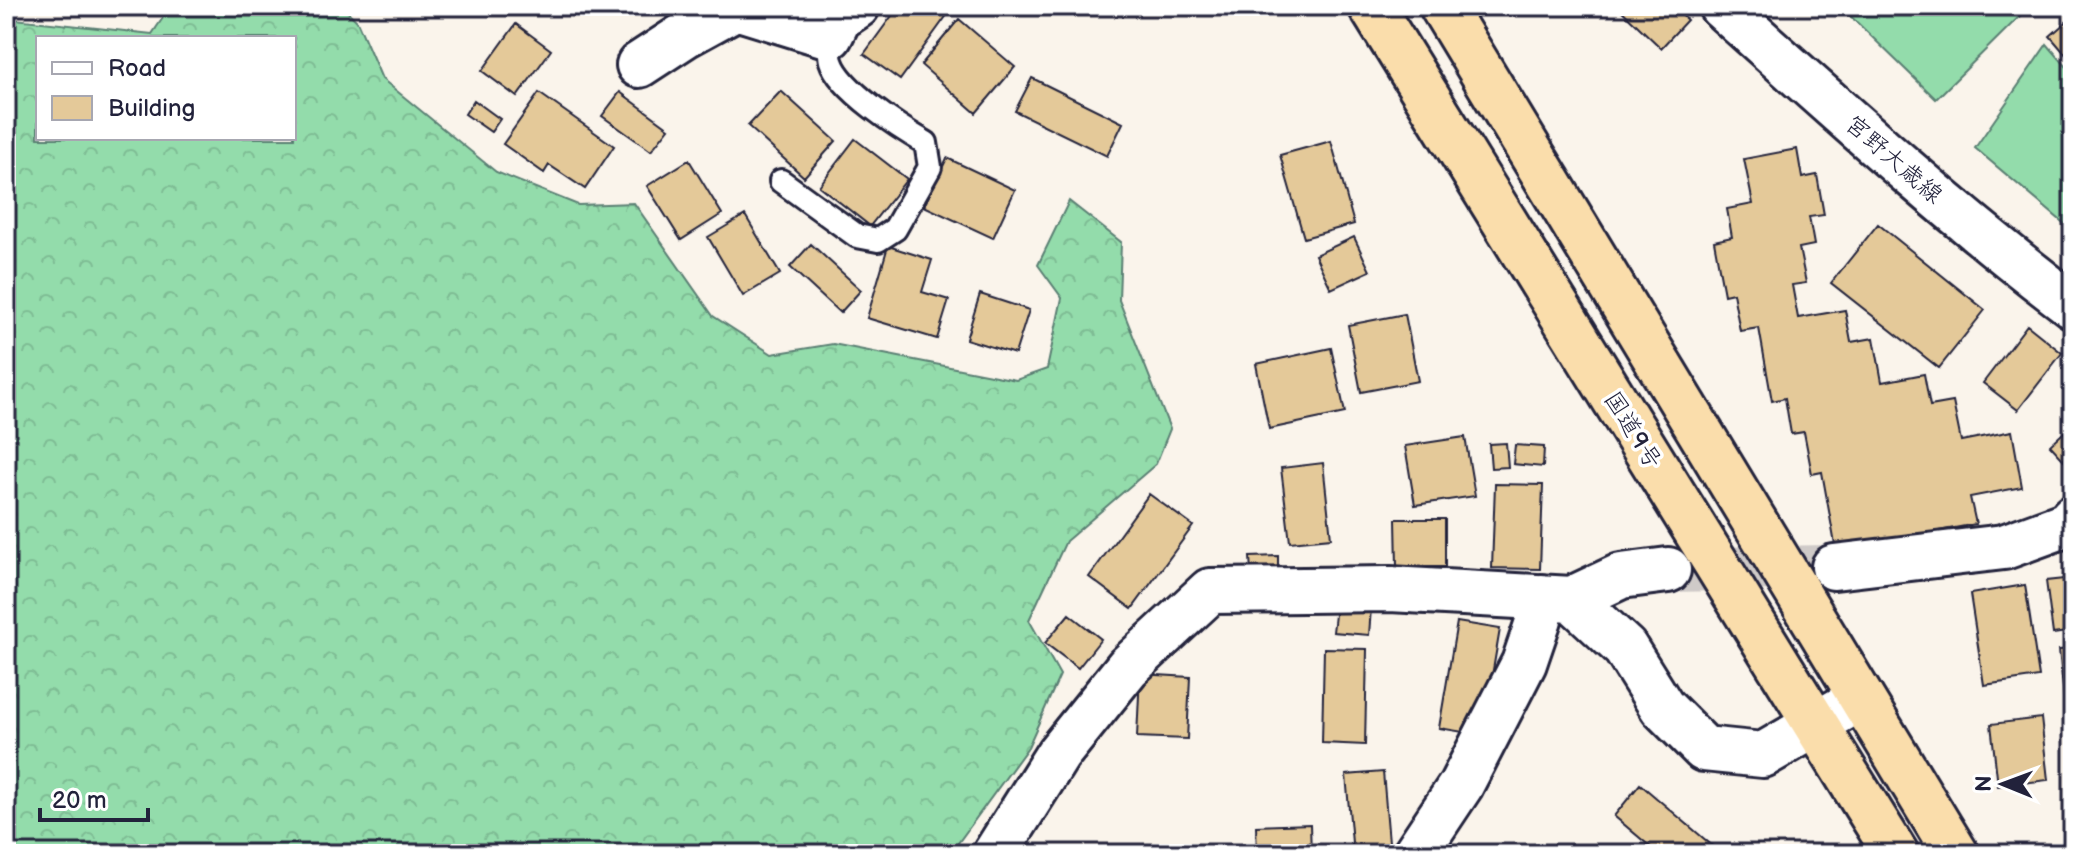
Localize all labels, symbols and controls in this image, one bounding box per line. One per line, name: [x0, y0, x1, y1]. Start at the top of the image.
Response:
legend: [36, 36, 296, 140]
text: Road: [108, 54, 166, 83]
text: Building: [108, 94, 195, 123]
street label: 宮野大歳線: [1839, 109, 1948, 210]
street label: 国道9号: [1598, 386, 1668, 474]
north arrow: [1963, 744, 2043, 824]
scale bar: [40, 772, 148, 822]
text: N: [1971, 775, 1998, 792]
text: 20 m: [52, 786, 107, 815]

